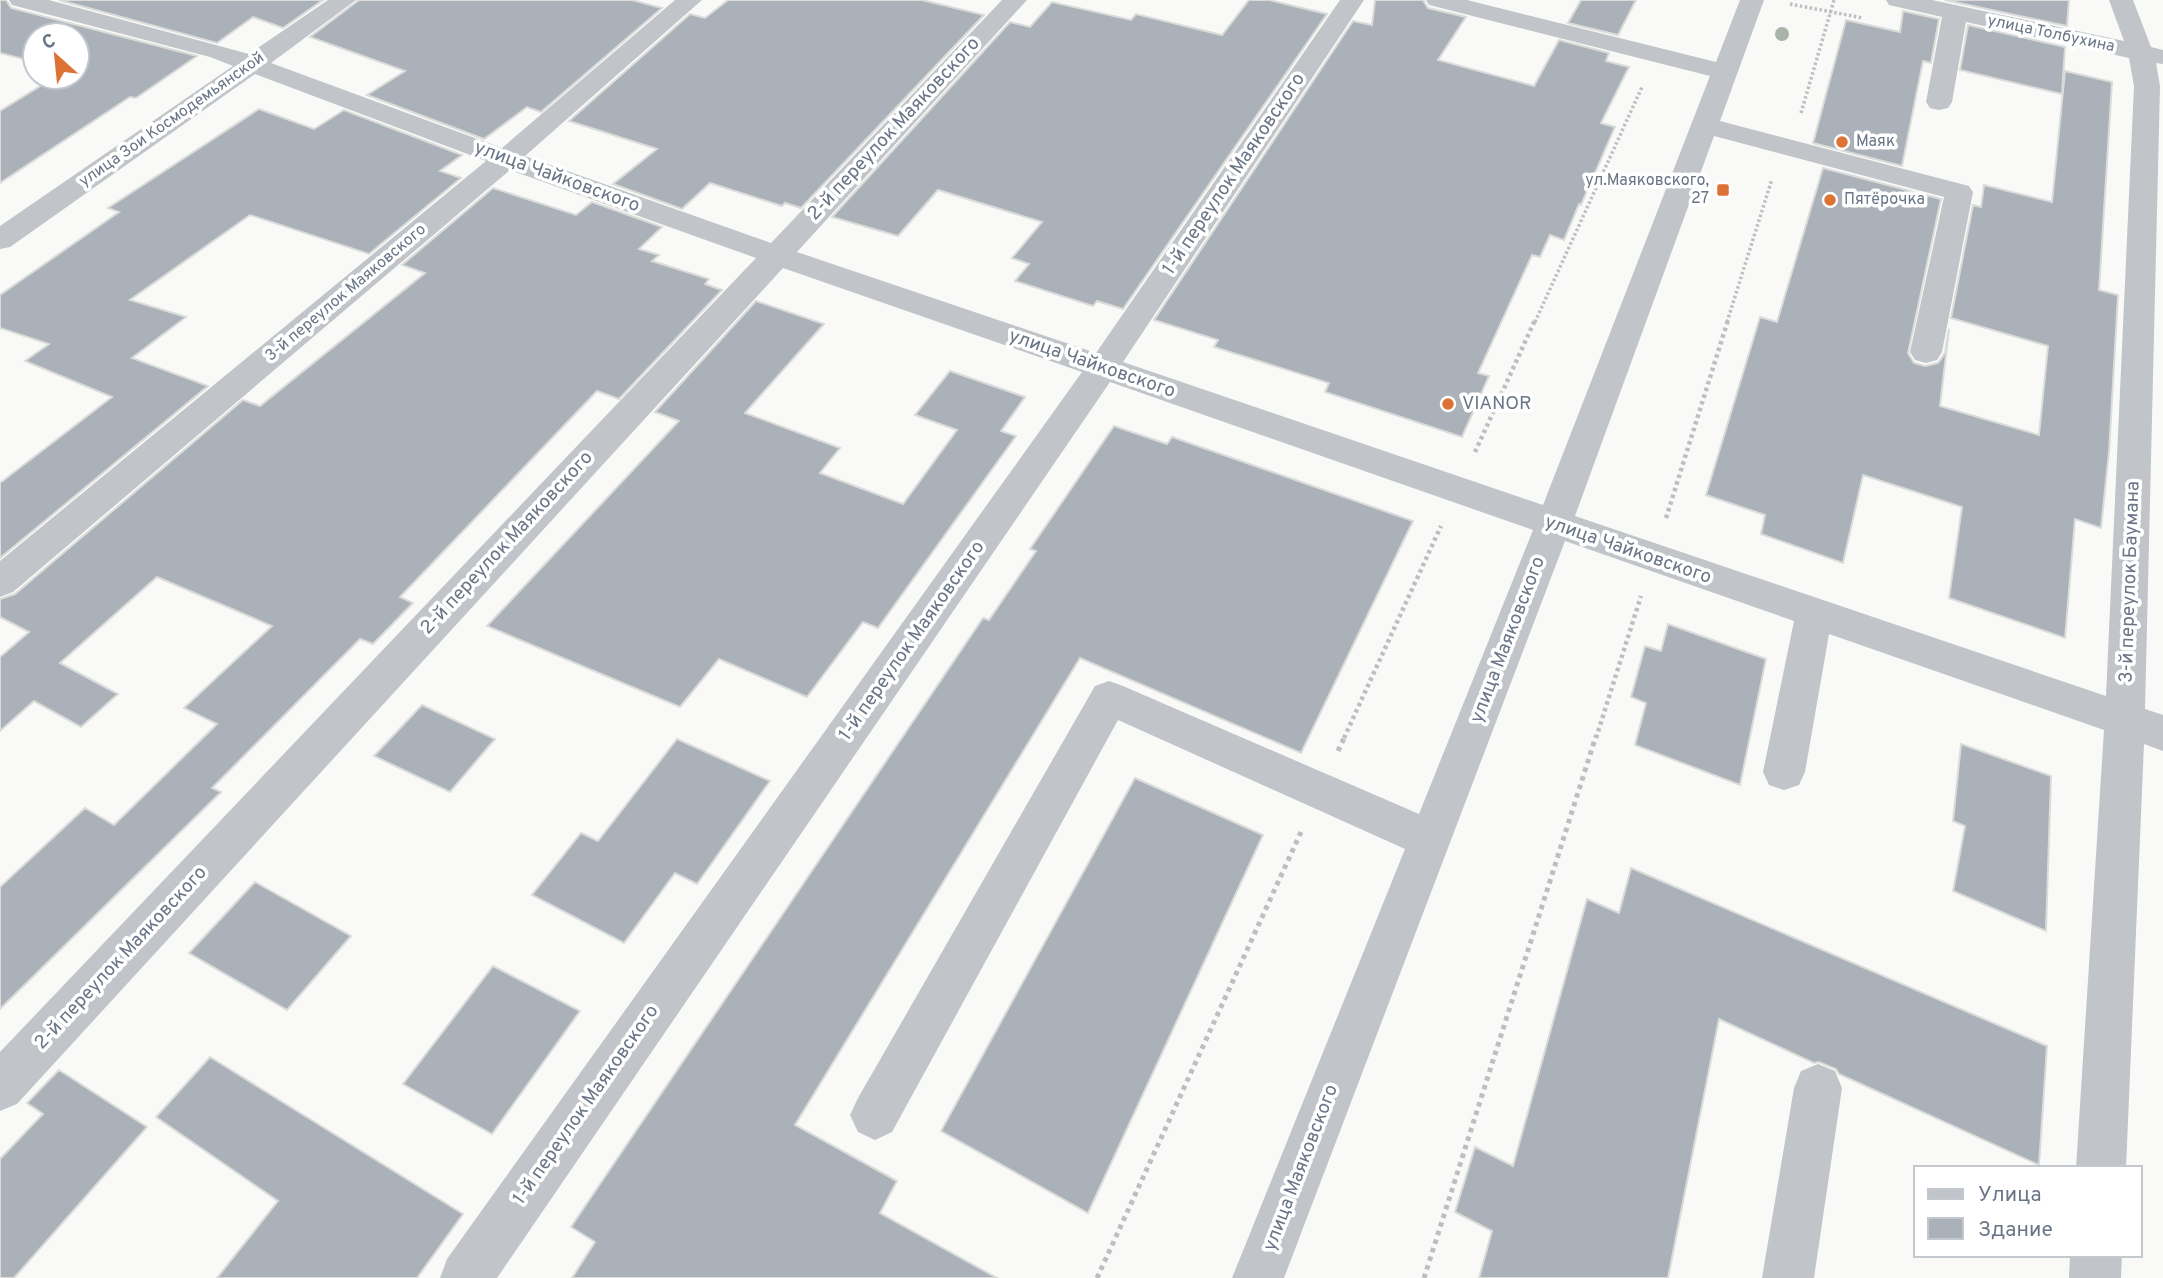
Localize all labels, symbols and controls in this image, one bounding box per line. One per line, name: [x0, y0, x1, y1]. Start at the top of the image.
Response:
street label: улица Толбухина: [1986, 11, 2116, 57]
north arrow: [21, 21, 91, 91]
text: С: [38, 29, 60, 56]
street label: 2-й переулок Маяковского: [803, 32, 985, 226]
street label: улица Зои Космодемьянской: [75, 48, 269, 192]
street label: 1-й переулок Маяковского: [1157, 68, 1311, 280]
place label: Маяк: [1856, 132, 1895, 152]
marker: Маяк: [1834, 134, 1850, 150]
street label: улица Чайковского: [471, 136, 643, 218]
place label: ул.Маяковского, 27: [1585, 171, 1709, 209]
marker: ул.Маяковского, 27: [1715, 182, 1731, 198]
place label: Пятёрочка: [1844, 190, 1925, 210]
marker: Пятёрочка: [1822, 192, 1838, 208]
street label: 3-й переулок Маяковского: [262, 220, 430, 366]
street label: улица Чайковского: [1006, 324, 1178, 404]
place label: VIANOR: [1462, 392, 1532, 416]
marker: VIANOR: [1440, 396, 1456, 412]
street label: 2-й переулок Маяковского: [416, 446, 598, 640]
street label: 3-й переулок Баумана: [2114, 481, 2146, 683]
street label: улица Чайковского: [1542, 510, 1714, 590]
street label: 1-й переулок Маяковского: [834, 536, 990, 746]
street label: улица Маяковского: [1465, 553, 1551, 727]
street label: 2-й переулок Маяковского: [30, 861, 212, 1055]
street label: 1-й переулок Маяковского: [508, 1000, 664, 1210]
street label: улица Маяковского: [1258, 1081, 1344, 1255]
legend: [1914, 1166, 2142, 1257]
text: Улица: [1978, 1182, 2042, 1209]
text: Здание: [1978, 1217, 2053, 1244]

